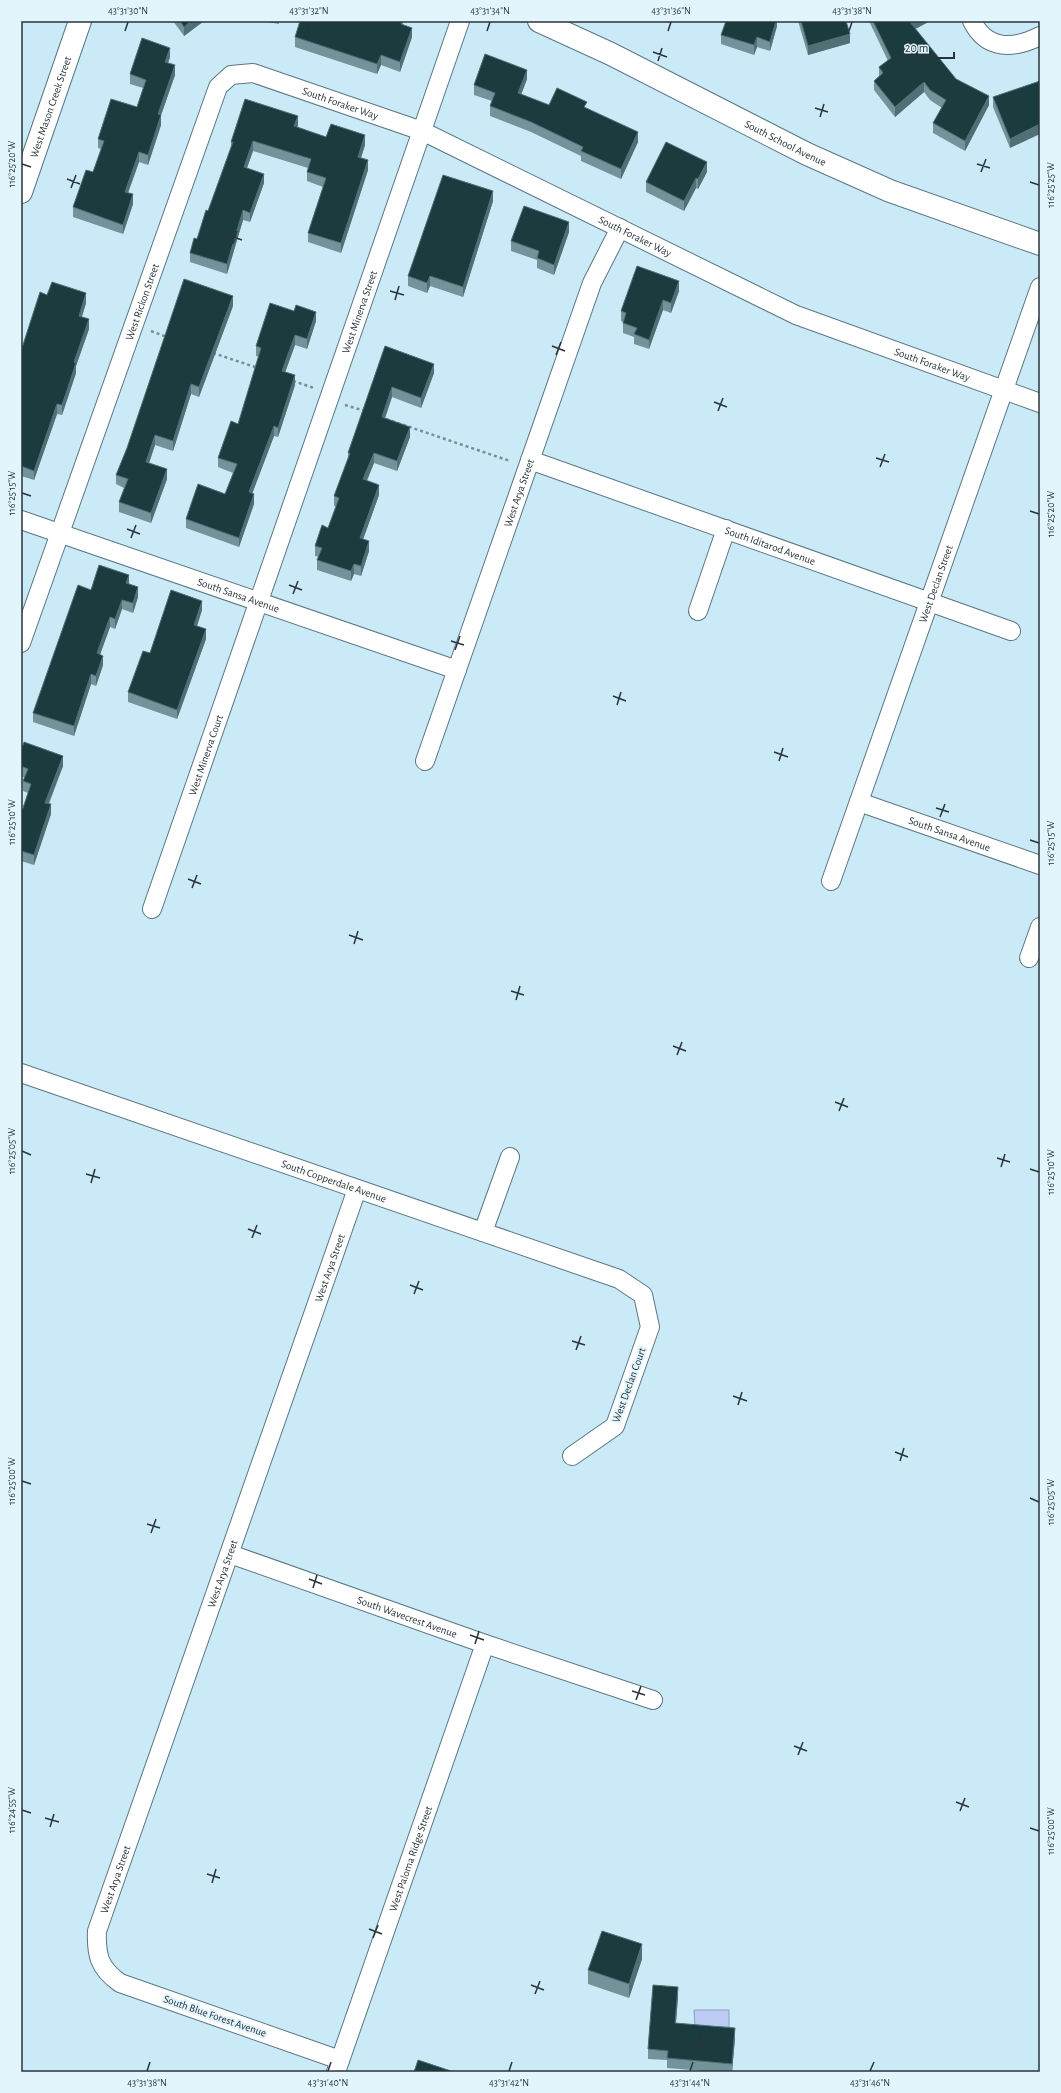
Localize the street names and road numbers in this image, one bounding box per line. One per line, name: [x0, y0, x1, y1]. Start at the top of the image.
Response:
street label: West Mason Creek Street: [28, 54, 73, 159]
street label: South Foraker Way: [301, 85, 380, 121]
street label: South School Avenue: [743, 118, 828, 167]
street label: South Foraker Way: [597, 213, 674, 259]
street label: West Rickon Street: [123, 262, 161, 342]
street label: West Minerva Street: [340, 269, 379, 355]
street label: South Foraker Way: [893, 345, 972, 383]
street label: West Arya Street: [502, 457, 536, 528]
street label: South Iditarod Avenue: [724, 524, 817, 567]
street label: West Declan Street: [917, 543, 954, 624]
street label: South Sansa Avenue: [196, 576, 281, 614]
street label: West Minerva Court: [186, 713, 225, 797]
street label: South Sansa Avenue: [907, 814, 992, 853]
street label: South Copperdale Avenue: [280, 1158, 388, 1204]
street label: West Arya Street: [312, 1232, 346, 1303]
street label: West Declan Court: [610, 1346, 648, 1424]
street label: West Arya Street: [205, 1538, 239, 1609]
street label: South Wavecrest Avenue: [356, 1594, 459, 1639]
street label: West Paloma Ridge Street: [387, 1804, 434, 1913]
street label: West Arya Street: [98, 1844, 132, 1915]
street label: South Blue Forest Avenue: [162, 1993, 268, 2039]

